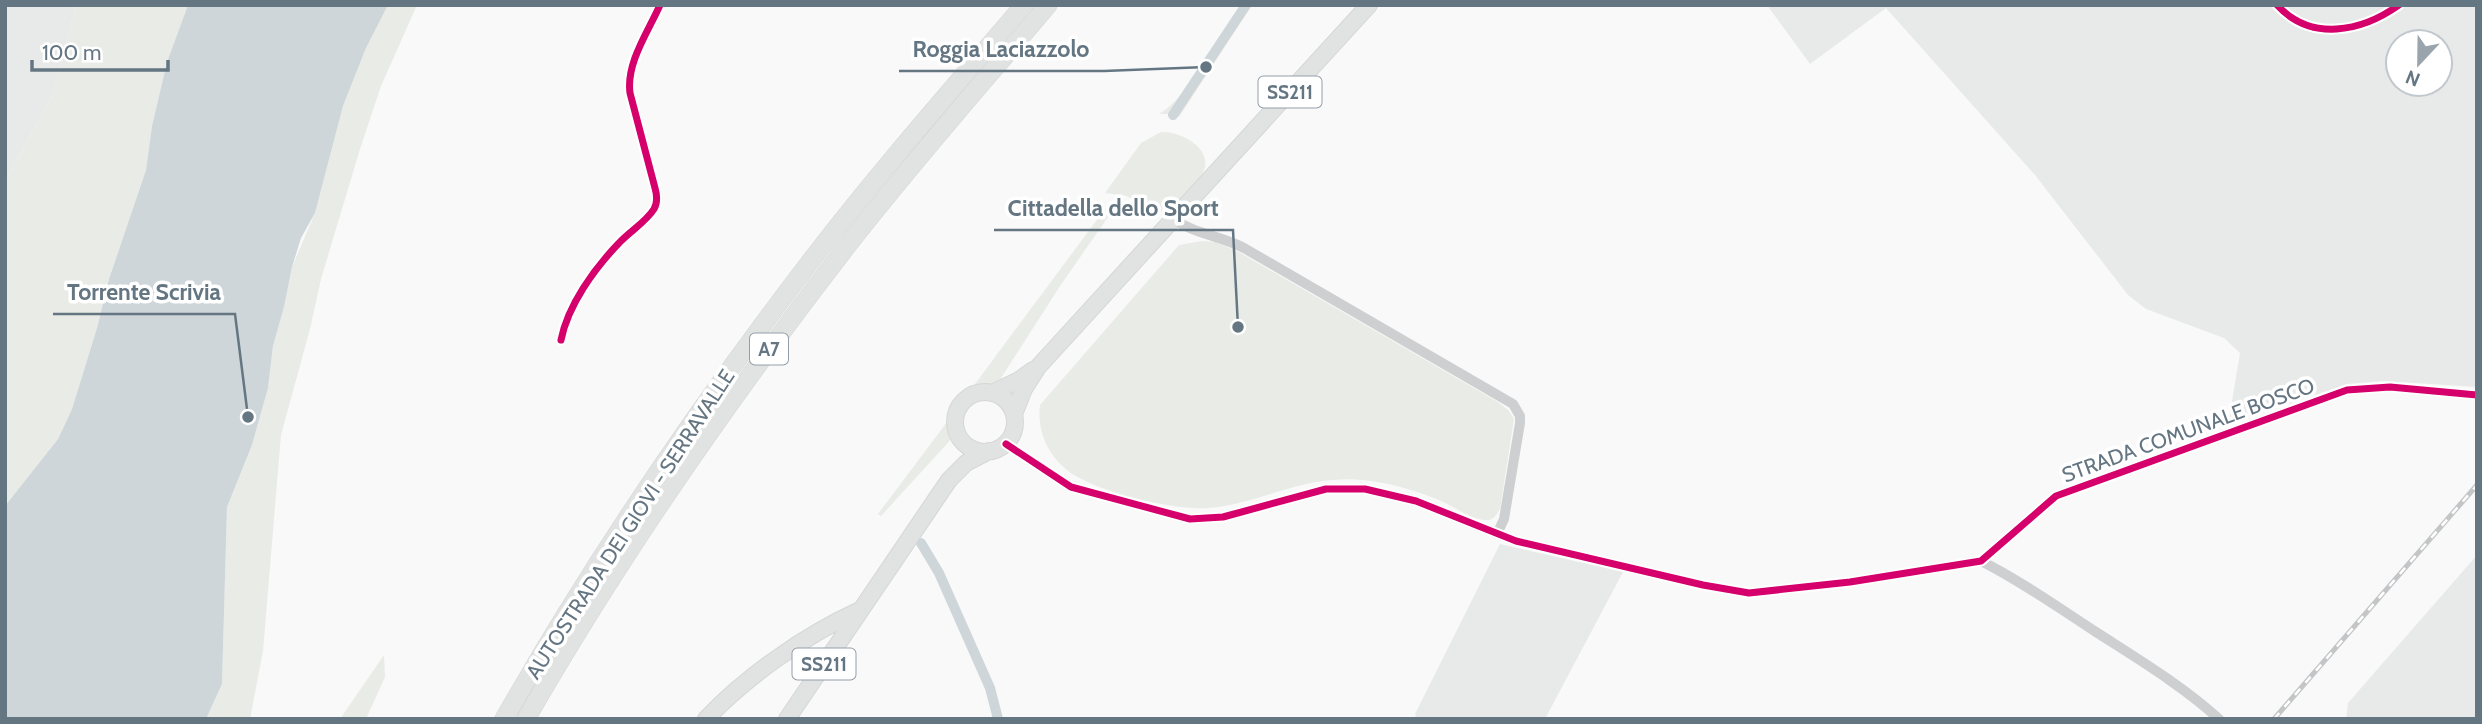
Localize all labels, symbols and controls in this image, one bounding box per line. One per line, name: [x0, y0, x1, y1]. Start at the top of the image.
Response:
callout: Roggia Laciazzolo: [899, 27, 1104, 71]
scale bar: [32, 28, 168, 72]
north arrow: [2384, 28, 2454, 98]
text: Roggia Laciazzolo: [913, 35, 1089, 63]
text: 100 m: [42, 40, 101, 65]
text: N: [2402, 65, 2423, 91]
road number: SS211: [1258, 76, 1322, 108]
callout: Cittadella dello Sport: [994, 186, 1233, 230]
text: Cittadella dello Sport: [1007, 194, 1219, 222]
callout: Torrente Scrivia: [53, 270, 235, 314]
text: Torrente Scrivia: [67, 278, 221, 306]
road number: A7: [750, 334, 788, 364]
street label: AUTOSTRADA DEI GIOVI - SERRAVALLE: [520, 365, 740, 683]
street label: STRADA COMUNALE BOSCO: [2058, 373, 2318, 487]
road number: SS211: [792, 649, 856, 680]

